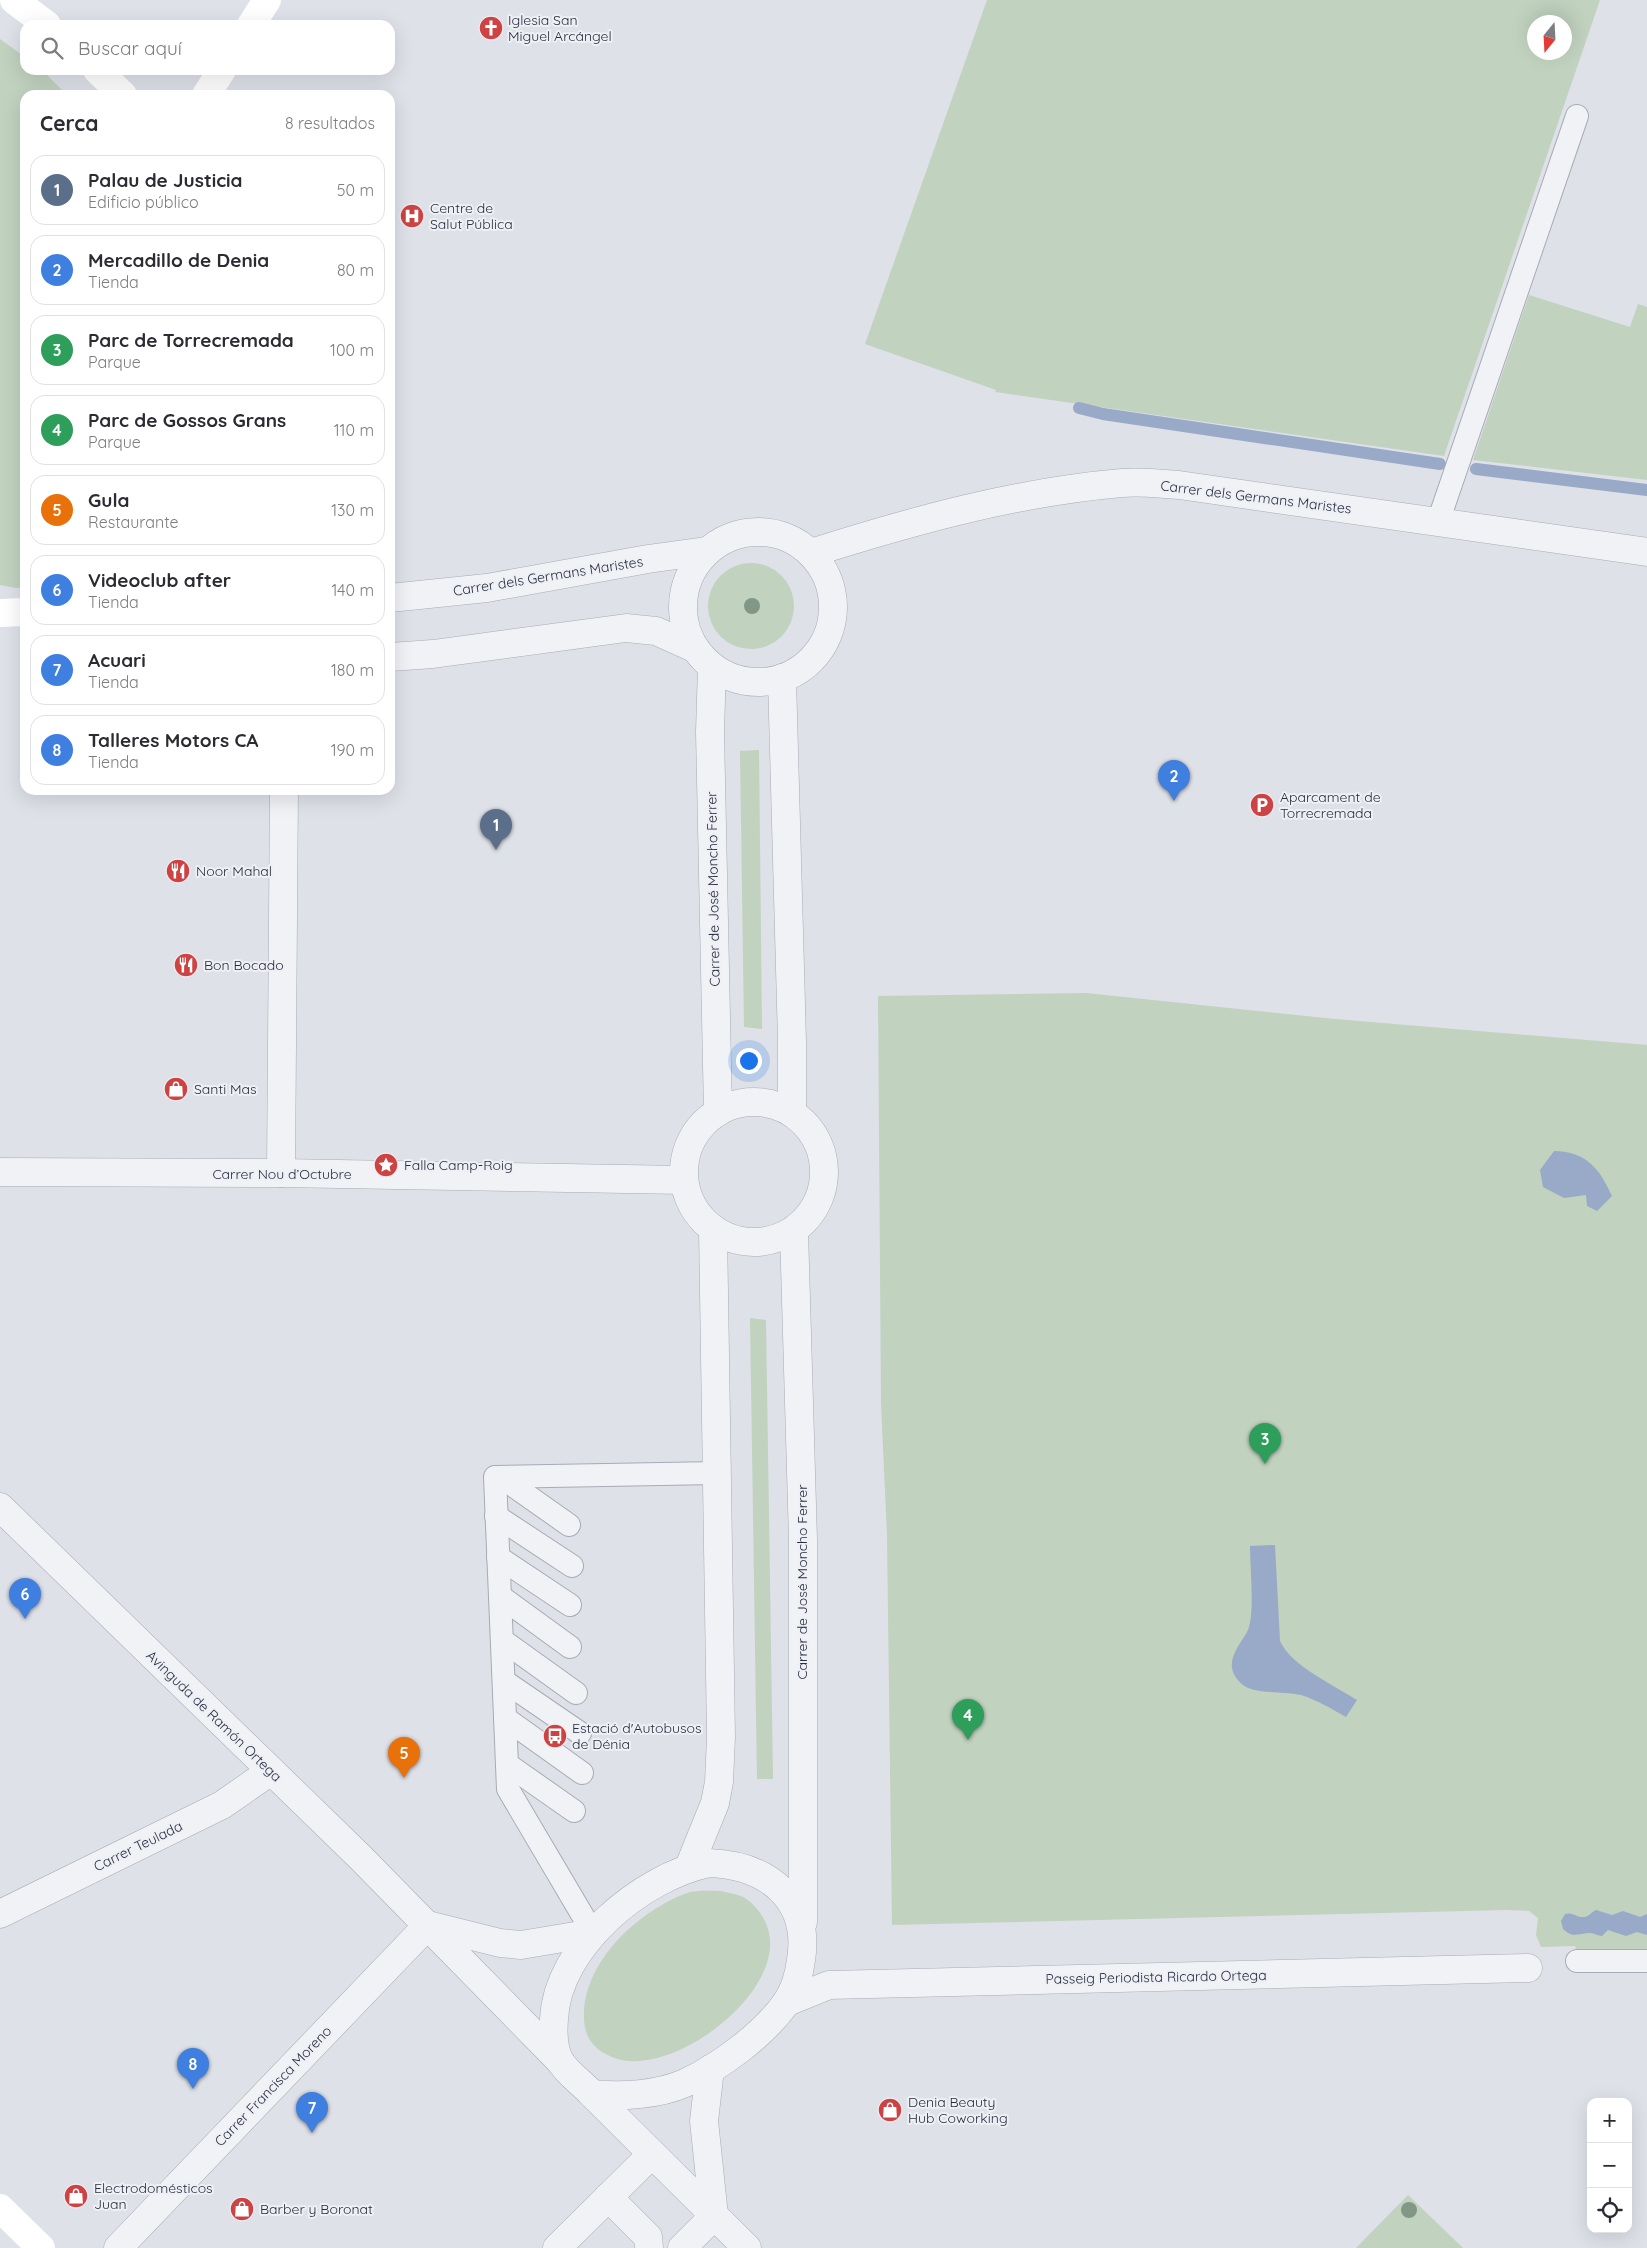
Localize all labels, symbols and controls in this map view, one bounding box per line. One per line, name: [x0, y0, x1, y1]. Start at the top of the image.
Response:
place label: Iglesia San Miguel Arcángel: [508, 11, 612, 45]
church icon: Iglesia San Miguel Arcángel: [478, 15, 504, 41]
north arrow: [1527, 15, 1572, 60]
search box: [20, 20, 395, 75]
icon: search: [38, 34, 66, 62]
text: Buscar aquí: [78, 36, 182, 60]
text: Cerca: [40, 110, 98, 136]
text: 8 resultados: [285, 113, 375, 133]
text: Palau de Justicia: [88, 168, 242, 192]
text: 1: [54, 180, 60, 200]
text: 50 m: [337, 180, 374, 200]
text: Edificio público: [88, 192, 199, 212]
place label: Centre de Salut Pública: [430, 199, 513, 233]
hospital icon: Centre de Salut Pública: [399, 203, 425, 229]
text: Mercadillo de Denia: [88, 248, 269, 272]
text: 2: [52, 260, 62, 280]
text: 80 m: [337, 260, 374, 280]
text: Tienda: [88, 272, 139, 292]
text: Parc de Torrecremada: [88, 328, 294, 352]
text: 3: [53, 340, 61, 360]
text: 100 m: [330, 340, 374, 360]
text: Parque: [88, 352, 141, 372]
text: Parc de Gossos Grans: [88, 408, 286, 432]
text: 4: [52, 420, 62, 440]
text: 110 m: [334, 420, 374, 440]
text: Parque: [88, 432, 141, 452]
street label: Carrer dels Germans Maristes: [1160, 476, 1352, 518]
text: Gula: [88, 488, 129, 512]
text: 5: [52, 500, 62, 520]
text: 130 m: [331, 500, 374, 520]
text: Restaurante: [88, 512, 179, 532]
street label: Carrer dels Germans Maristes: [452, 552, 644, 600]
text: Videoclub after: [88, 568, 231, 592]
text: 6: [53, 580, 61, 600]
text: 140 m: [331, 580, 374, 600]
text: Tienda: [88, 592, 139, 612]
text: Acuari: [88, 648, 146, 672]
text: 7: [53, 660, 61, 680]
text: 180 m: [331, 660, 374, 680]
text: Tienda: [88, 672, 139, 692]
text: Talleres Motors CA: [88, 728, 258, 752]
text: 8: [53, 740, 61, 760]
text: 190 m: [331, 740, 374, 760]
text: Tienda: [88, 752, 139, 772]
pin: 2: [1158, 760, 1190, 801]
place label: Aparcament de Torrecremada: [1280, 788, 1381, 822]
street label: Carrer de José Moncho Ferrer: [702, 791, 724, 987]
parking icon: Aparcament de Torrecremada: [1249, 792, 1275, 818]
pin: 1: [480, 809, 512, 850]
restaurant icon: Noor Mahal: [165, 858, 191, 884]
place label: Noor Mahal: [196, 862, 272, 880]
restaurant icon: Bon Bocado: [173, 952, 199, 978]
place label: Bon Bocado: [204, 956, 284, 974]
your location: [736, 1048, 762, 1074]
shop icon: Santi Mas: [163, 1076, 189, 1102]
place label: Santi Mas: [194, 1080, 257, 1098]
place icon: Falla Camp-Roig: [373, 1152, 399, 1178]
place label: Falla Camp-Roig: [404, 1156, 513, 1174]
street label: Carrer Nou d’Octubre: [212, 1165, 352, 1183]
pin: 3: [1249, 1423, 1281, 1464]
street label: Carrer de José Moncho Ferrer: [793, 1484, 811, 1680]
pin: 6: [9, 1578, 41, 1619]
street label: Avinguda de Ramón Ortega: [142, 1646, 286, 1786]
pin: 4: [952, 1699, 984, 1740]
place label: Estació d'Autobusos de Dénia: [572, 1719, 702, 1753]
bus stop icon: Estació d'Autobusos de Dénia: [542, 1723, 568, 1749]
pin: 5: [388, 1737, 420, 1778]
street label: Carrer Teulada: [91, 1817, 185, 1875]
street label: Passeig Periodista Ricardo Ortega: [1045, 1966, 1267, 1988]
street label: Carrer Francisca Moreno: [211, 2022, 335, 2150]
pin: 8: [177, 2048, 209, 2089]
pin: 7: [296, 2092, 328, 2133]
place label: Denia Beauty Hub Coworking: [908, 2093, 1008, 2127]
shop icon: Denia Beauty Hub Coworking: [877, 2097, 903, 2123]
map controls: [1587, 2098, 1632, 2233]
button: +: [1587, 2098, 1632, 2143]
button: −: [1587, 2143, 1632, 2188]
place label: Electrodomésticos Juan: [94, 2179, 213, 2213]
shop icon: Electrodomésticos Juan: [63, 2183, 89, 2209]
button: locate: [1587, 2188, 1632, 2233]
shop icon: Barber y Boronat: [229, 2196, 255, 2222]
place label: Barber y Boronat: [260, 2200, 373, 2218]

